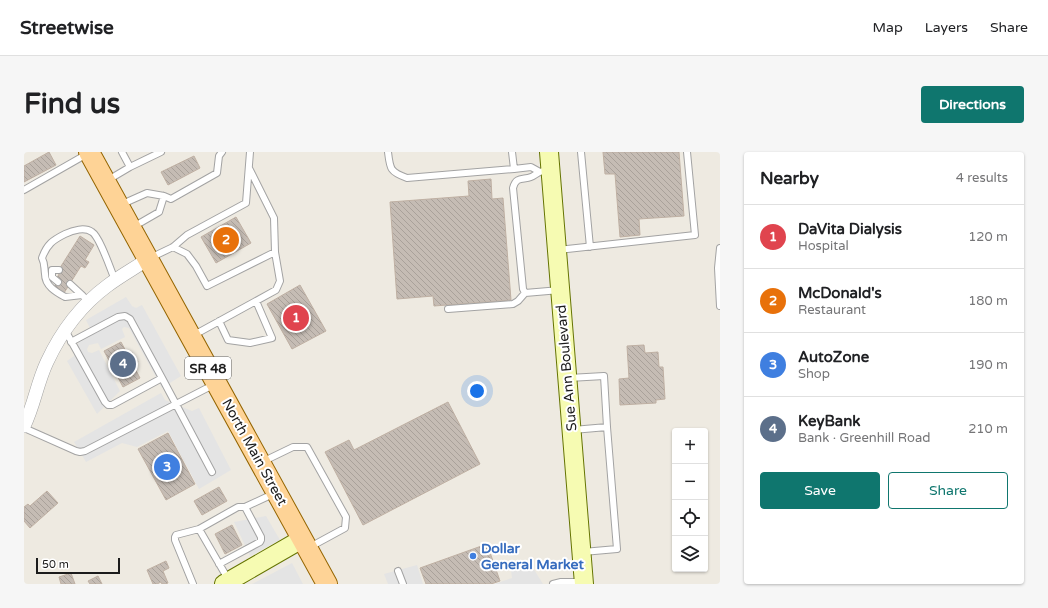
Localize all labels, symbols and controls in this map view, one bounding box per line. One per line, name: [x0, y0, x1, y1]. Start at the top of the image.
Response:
text: Streetwise: [20, 17, 114, 39]
text: Map: [873, 19, 903, 36]
text: Layers: [925, 19, 968, 36]
text: Share: [990, 19, 1028, 36]
button: Directions: [921, 86, 1024, 123]
text: Find us: [24, 87, 120, 121]
text: Nearby: [760, 168, 819, 189]
text: 4 results: [956, 170, 1008, 186]
text: DaVita Dialysis: [798, 220, 902, 238]
pin: 2: [213, 225, 239, 255]
text: 1: [769, 229, 777, 245]
text: 120 m: [968, 229, 1008, 245]
text: Hospital: [798, 238, 849, 254]
text: McDonald's: [798, 284, 882, 302]
text: 2: [769, 293, 777, 309]
text: 180 m: [968, 293, 1008, 309]
text: Restaurant: [798, 302, 866, 318]
pin: 1: [283, 303, 309, 333]
street label: Sue Ann Boulevard: [553, 304, 580, 432]
text: AutoZone: [798, 348, 869, 366]
pin: 4: [110, 349, 136, 379]
road number: SR 48: [185, 357, 231, 379]
text: 3: [769, 357, 777, 373]
text: 190 m: [968, 357, 1008, 373]
text: Shop: [798, 366, 830, 382]
your location: [467, 381, 487, 401]
street label: North Main Street: [218, 396, 291, 509]
text: KeyBank: [798, 412, 861, 430]
text: 4: [769, 421, 777, 437]
text: 210 m: [968, 421, 1008, 437]
map controls: [672, 428, 708, 572]
button: +: [672, 428, 708, 464]
text: Bank · Greenhill Road: [798, 430, 930, 446]
pin: 3: [154, 452, 180, 482]
button: −: [672, 464, 708, 500]
button: Save: [760, 472, 880, 509]
button: Share: [888, 472, 1008, 509]
button: locate: [672, 500, 708, 536]
button: layers: [672, 536, 708, 572]
place label: Dollar General Market: [481, 540, 585, 573]
marker: Dollar General Market: [468, 551, 478, 561]
scale bar: [36, 556, 120, 575]
text: 50 m: [42, 558, 69, 571]

